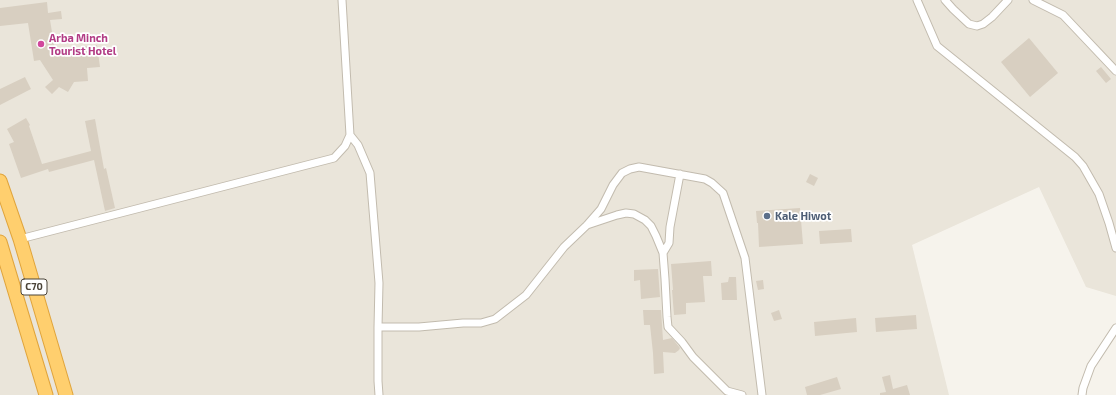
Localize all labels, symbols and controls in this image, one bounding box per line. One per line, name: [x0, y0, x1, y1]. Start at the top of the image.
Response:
place label: Arba Minch Tourist Hotel: [49, 31, 116, 57]
marker: Arba Minch Tourist Hotel: [36, 39, 46, 49]
place label: Kale Hiwot: [775, 209, 831, 223]
marker: Kale Hiwot: [762, 211, 772, 221]
road number: C70: [21, 279, 47, 295]

